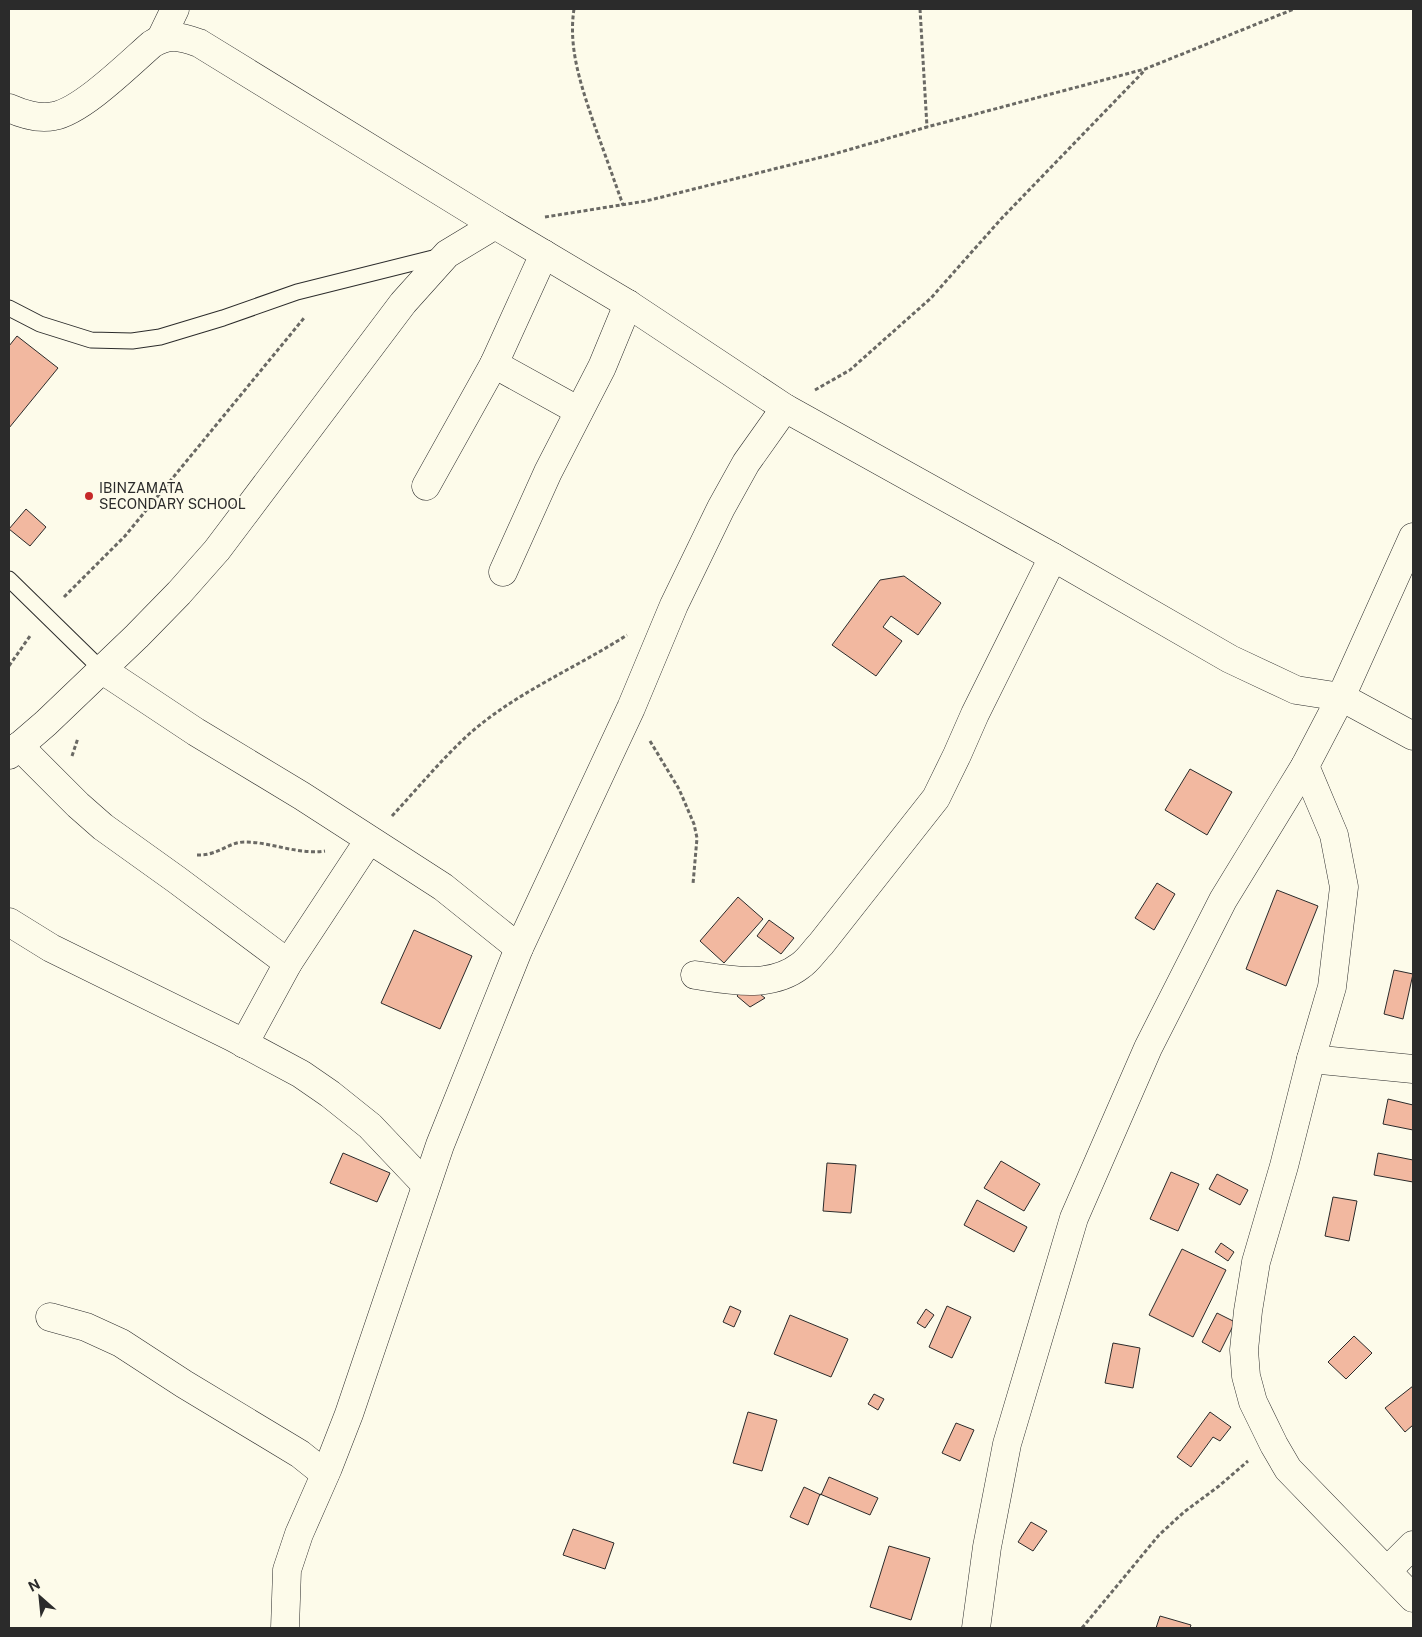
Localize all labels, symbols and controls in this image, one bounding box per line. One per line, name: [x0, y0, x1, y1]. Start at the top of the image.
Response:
place label: IBINZAMATA SECONDARY SCHOOL: [99, 480, 246, 512]
marker: IBINZAMATA SECONDARY SCHOOL: [83, 490, 95, 502]
north arrow: [15, 1572, 65, 1622]
text: N: [26, 1576, 43, 1595]

